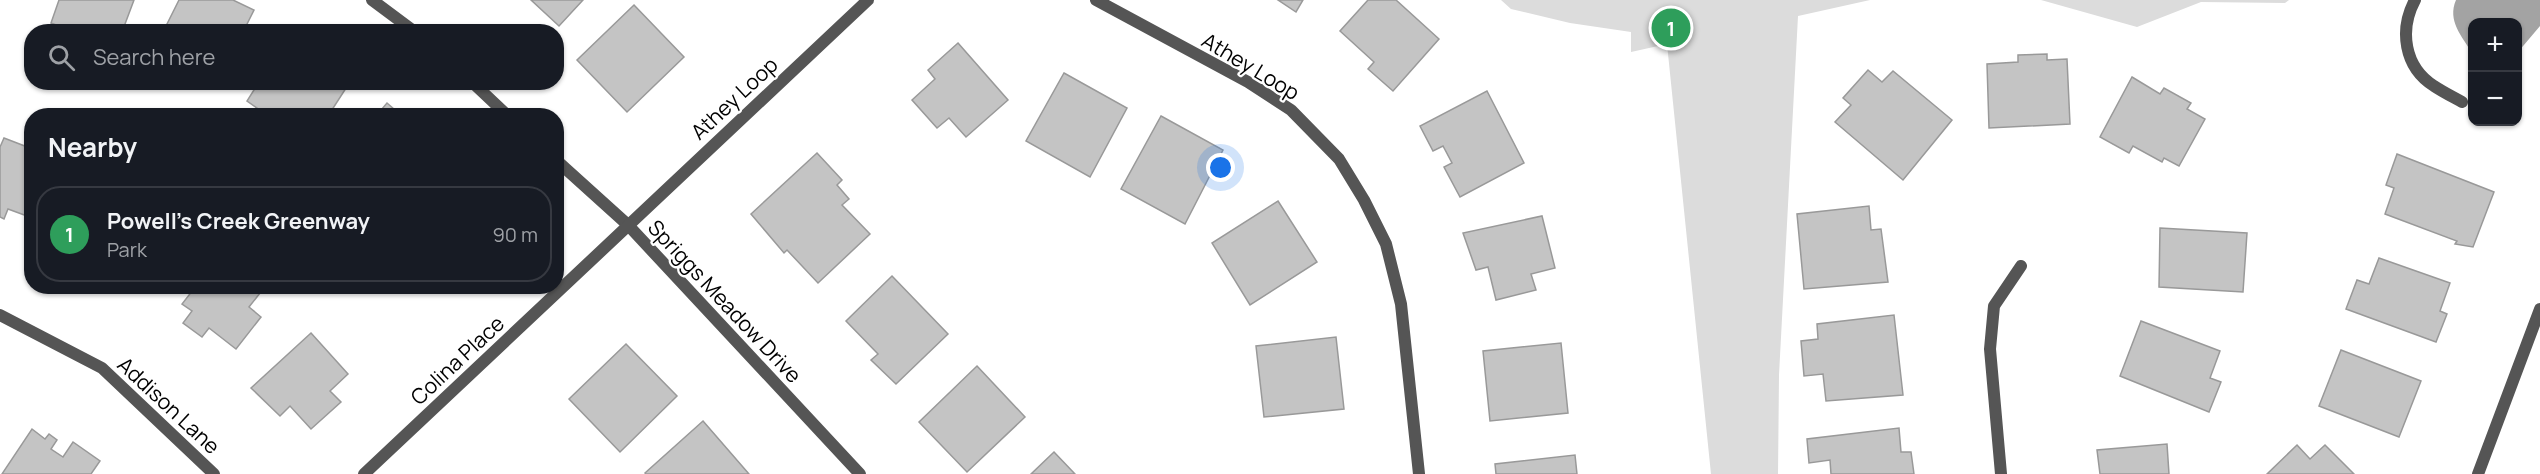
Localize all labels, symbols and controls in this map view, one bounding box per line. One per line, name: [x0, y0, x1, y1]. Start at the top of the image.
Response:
pin: 1: [1652, 6, 1690, 51]
map controls: [2468, 18, 2522, 126]
button: +: [2468, 18, 2522, 72]
search box: [24, 24, 564, 90]
street label: Athey Loop: [1197, 26, 1305, 106]
icon: search: [45, 41, 78, 74]
text: Search here: [93, 42, 215, 72]
street label: Athey Loop: [685, 51, 783, 145]
button: −: [2468, 72, 2522, 126]
text: Nearby: [48, 129, 137, 165]
your location: [1206, 153, 1235, 182]
text: Powell's Creek Greenway: [107, 206, 370, 236]
street label: Spriggs Meadow Drive: [642, 213, 808, 389]
text: 1: [65, 221, 74, 248]
text: 90 m: [492, 221, 538, 248]
text: Park: [107, 236, 147, 263]
street label: Colina Place: [404, 309, 510, 411]
street label: Addison Lane: [112, 350, 226, 460]

